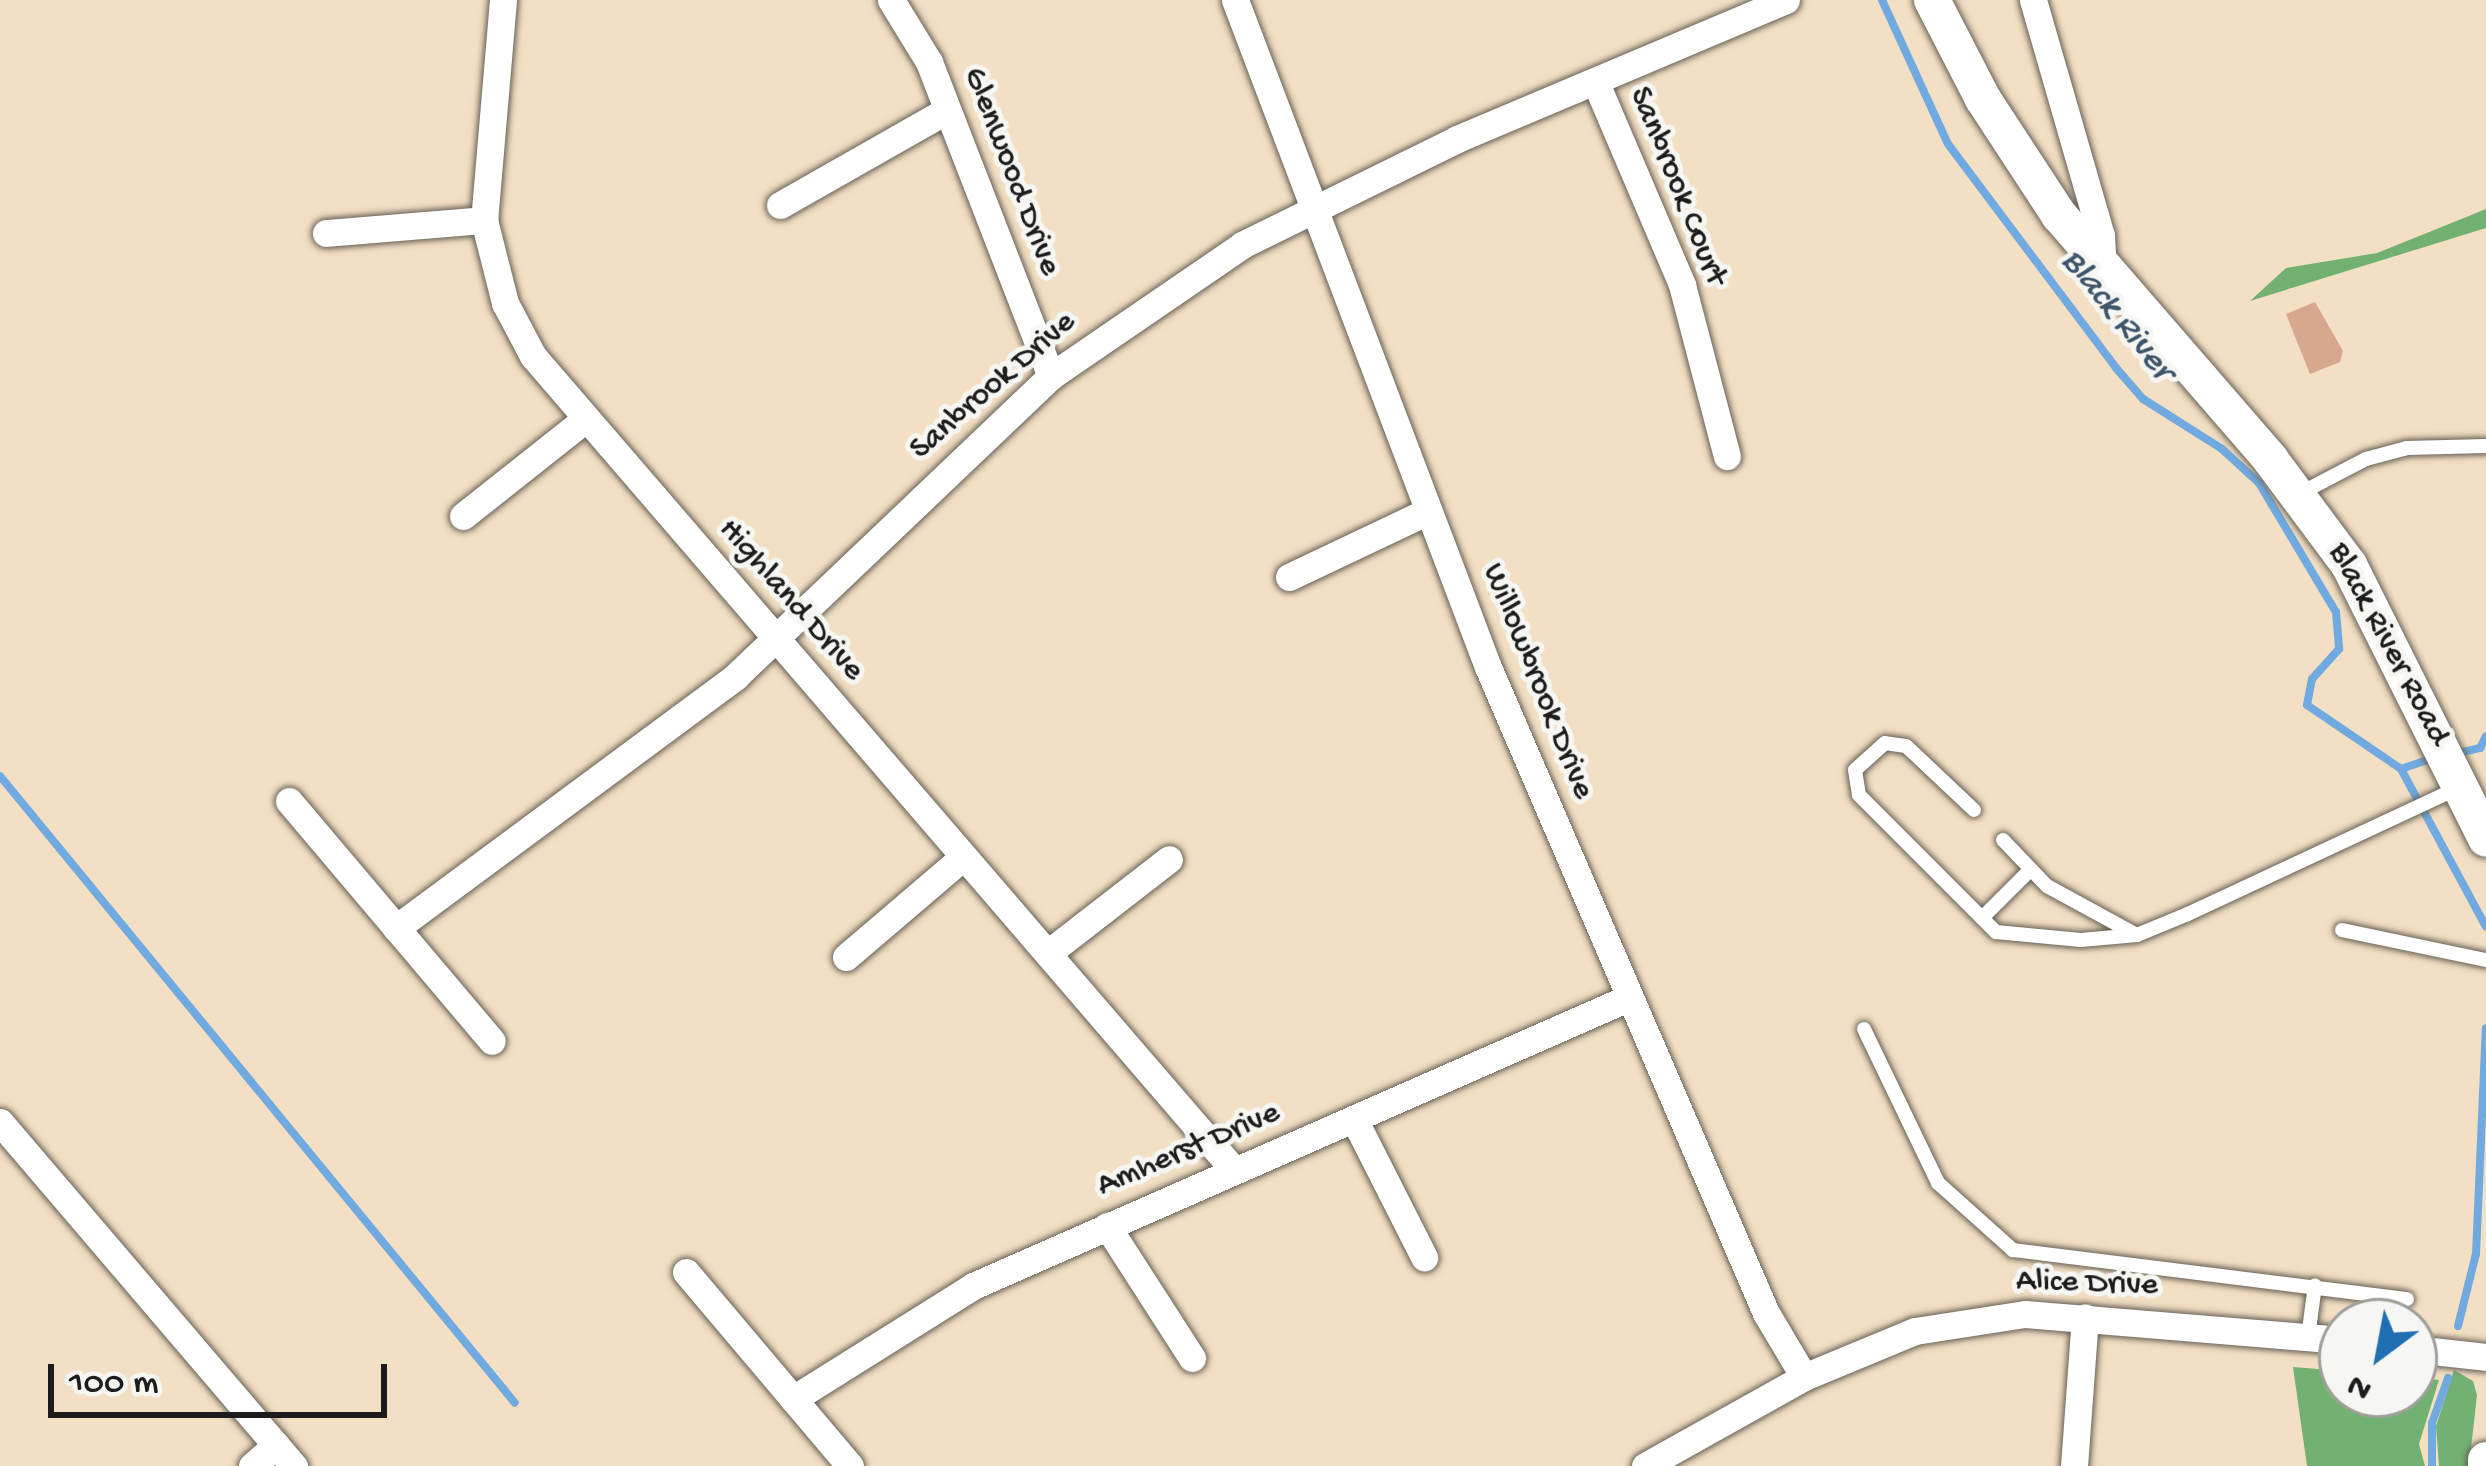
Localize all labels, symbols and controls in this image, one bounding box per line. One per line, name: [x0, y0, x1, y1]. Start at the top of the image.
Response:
street label: Glenwood Drive: [952, 62, 1068, 282]
street label: Sanbrook Court: [1618, 82, 1734, 292]
water label: Black River: [2050, 241, 2182, 391]
street label: Sanbrook Drive: [903, 304, 1085, 470]
street label: Highland Drive: [709, 511, 871, 691]
street label: Black River Road: [2317, 537, 2457, 753]
street label: Willowbrook Drive: [1471, 559, 1601, 805]
street label: Amherst Drive: [1092, 1095, 1286, 1207]
street label: Alice Drive: [2015, 1263, 2159, 1307]
north arrow: [2318, 1298, 2438, 1418]
scale bar: [54, 1340, 393, 1414]
text: 100 m: [69, 1363, 159, 1406]
text: N: [2341, 1364, 2380, 1408]

